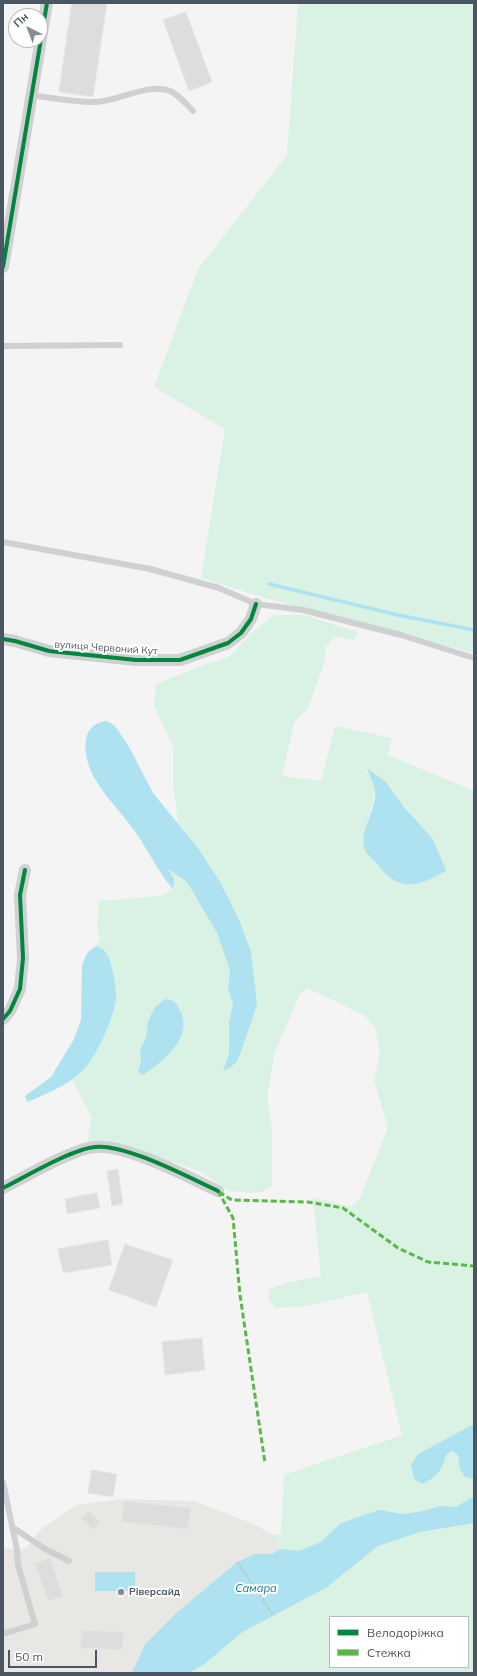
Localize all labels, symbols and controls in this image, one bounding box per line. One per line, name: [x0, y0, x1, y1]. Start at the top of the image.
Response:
north arrow: [8, 8, 48, 48]
text: Пн: [10, 10, 31, 30]
street label: вулиця Червоний Кут: [54, 638, 158, 658]
water label: Самара: [235, 1582, 277, 1596]
place label: Ріверсайд: [129, 1586, 180, 1598]
marker: Ріверсайд: [116, 1587, 126, 1597]
legend: [329, 1616, 469, 1668]
text: Велодоріжка: [367, 1625, 444, 1640]
scale bar: [10, 1642, 99, 1668]
text: Стежка: [367, 1645, 411, 1660]
text: 50 m: [15, 1649, 43, 1664]

